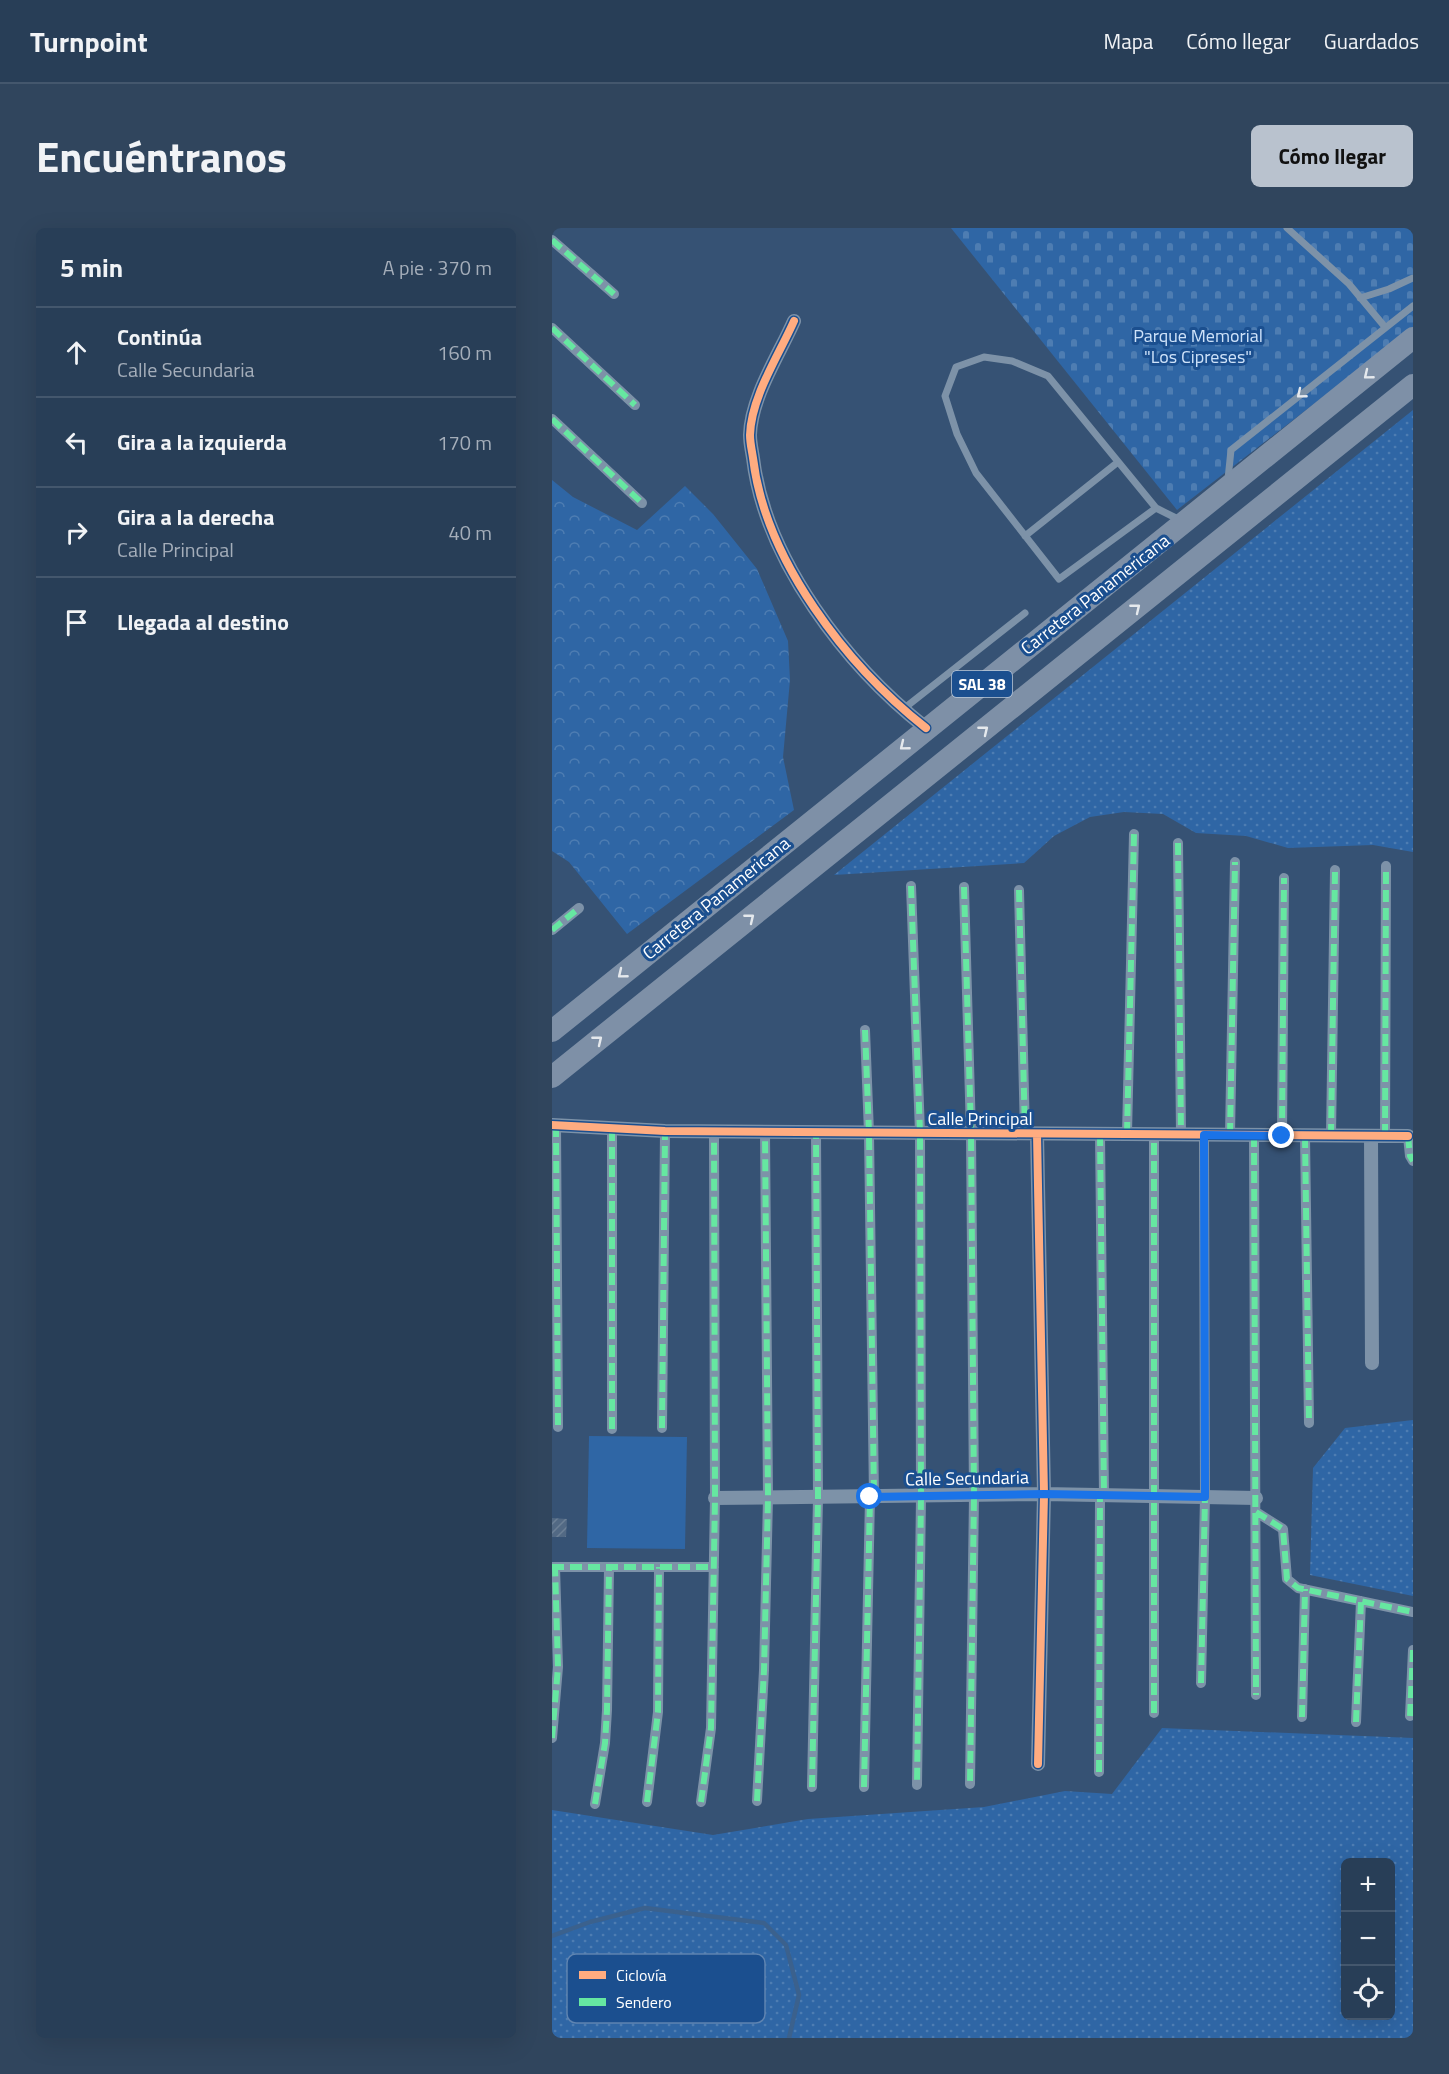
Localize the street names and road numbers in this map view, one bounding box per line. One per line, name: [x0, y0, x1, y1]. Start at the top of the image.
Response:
street label: Carretera Panamericana: [1015, 527, 1175, 661]
road number: SAL 38: [952, 671, 1012, 697]
street label: Carretera Panamericana: [636, 830, 796, 966]
street label: Calle Principal: [927, 1105, 1033, 1132]
street label: Calle Secundaria: [905, 1463, 1029, 1493]

